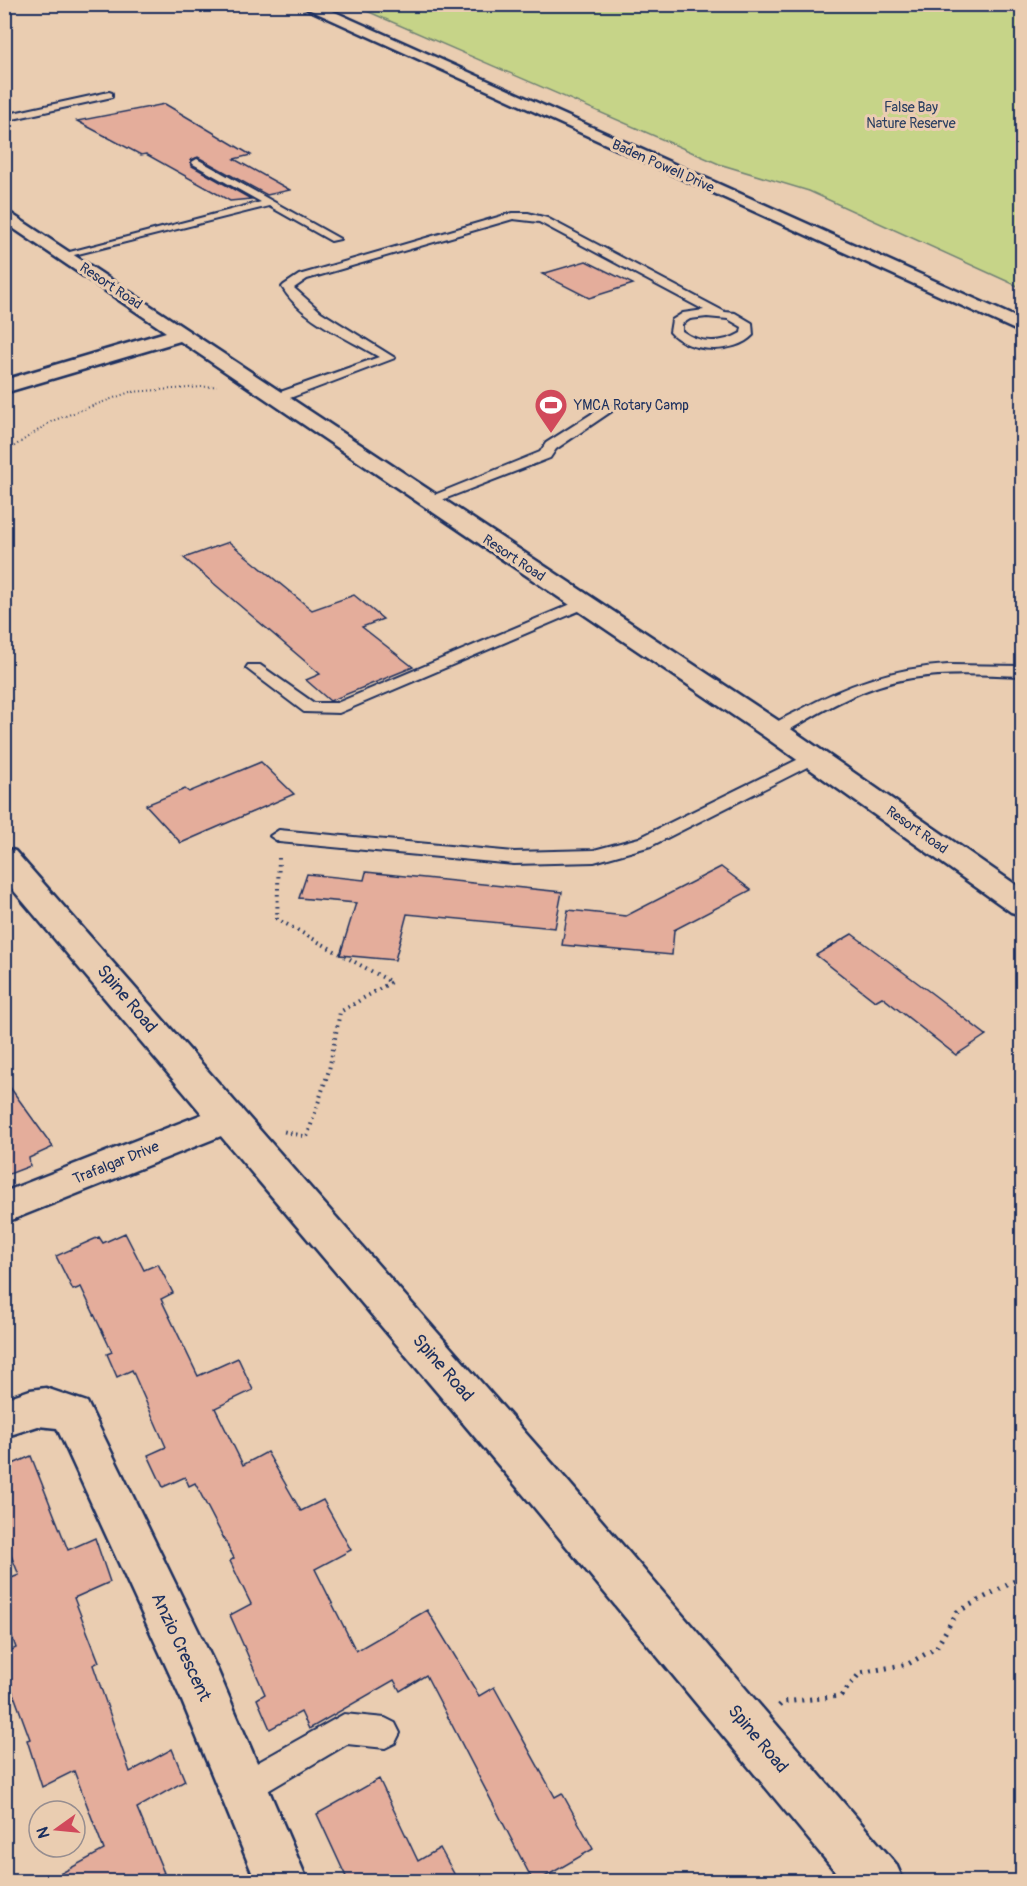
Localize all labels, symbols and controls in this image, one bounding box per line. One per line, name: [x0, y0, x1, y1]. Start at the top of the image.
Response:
park label: False Bay Nature Reserve: [866, 99, 956, 132]
street label: Baden Powell Drive: [609, 136, 717, 196]
street label: Resort Road: [77, 259, 145, 313]
sports icon: YMCA Rotary Camp: [533, 387, 569, 434]
place label: YMCA Rotary Camp: [573, 397, 689, 414]
street label: Resort Road: [480, 531, 548, 585]
street label: Resort Road: [883, 803, 951, 858]
street label: Spine Road: [92, 960, 162, 1038]
street label: Trafalgar Drive: [70, 1137, 162, 1189]
street label: Spine Road: [407, 1329, 479, 1407]
street label: Anzio Crescent: [146, 1589, 216, 1706]
street label: Spine Road: [723, 1700, 793, 1778]
north arrow: [27, 1799, 87, 1859]
text: N: [32, 1825, 55, 1840]

